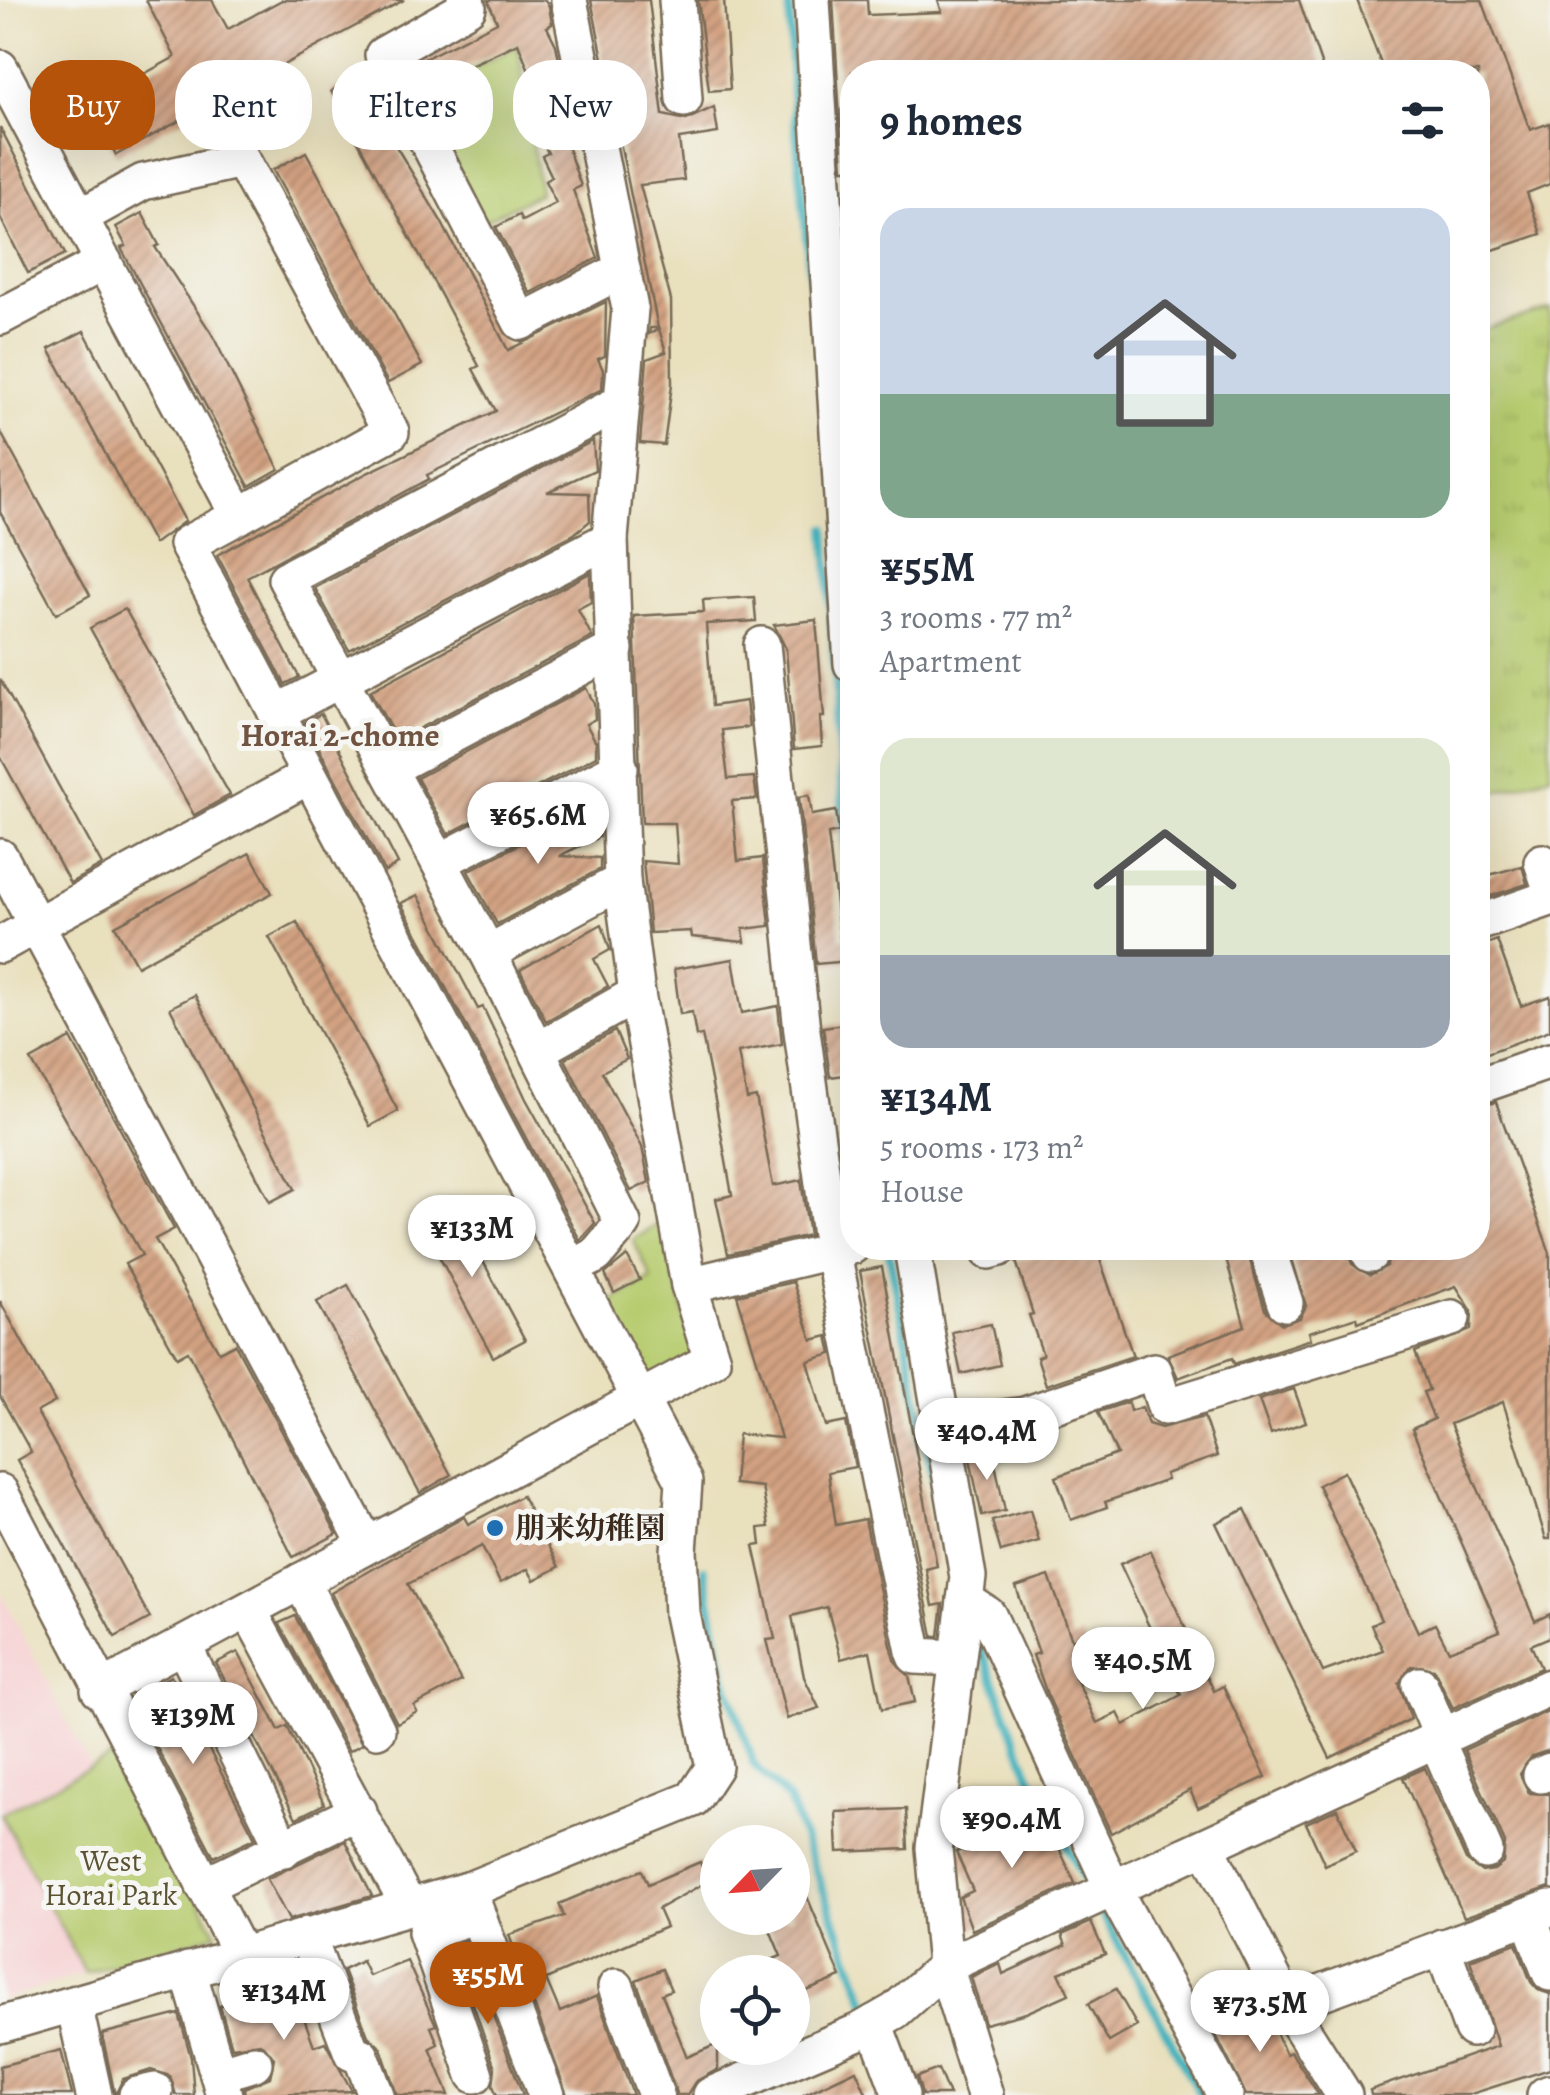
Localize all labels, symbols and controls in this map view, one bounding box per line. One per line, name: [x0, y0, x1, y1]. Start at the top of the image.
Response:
chip: Buy: [30, 60, 155, 150]
chip: Rent: [175, 60, 312, 150]
chip: Filters: [332, 60, 493, 150]
chip: New: [513, 60, 647, 150]
text: 9 homes: [880, 92, 1023, 149]
icon: filters: [1395, 93, 1450, 148]
icon: home: [1075, 273, 1255, 453]
text: ¥55M: [880, 538, 975, 595]
text: 3 rooms · 77 m²: [880, 595, 1072, 639]
text: Apartment: [880, 639, 1022, 683]
district label: Horai 2-chome: [241, 713, 439, 757]
pin: ¥65.6M: [457, 782, 619, 867]
text: ¥65.6M: [489, 792, 587, 836]
icon: home: [1075, 803, 1255, 983]
text: ¥134M: [880, 1068, 992, 1125]
text: 5 rooms · 173 m²: [880, 1125, 1084, 1169]
text: House: [880, 1169, 964, 1213]
pin: ¥133M: [402, 1195, 542, 1280]
text: ¥133M: [430, 1205, 514, 1249]
pin: ¥40.4M: [906, 1398, 1068, 1483]
text: ¥40.4M: [937, 1408, 1037, 1452]
place label: 朋来幼稚園: [515, 1508, 665, 1548]
marker: 朋来幼稚園: [484, 1517, 506, 1539]
pin: ¥40.5M: [1062, 1627, 1224, 1712]
text: ¥40.5M: [1094, 1637, 1192, 1681]
pin: ¥139M: [123, 1682, 263, 1767]
text: ¥139M: [150, 1692, 236, 1736]
pin: ¥90.4M: [931, 1786, 1093, 1871]
text: ¥90.4M: [962, 1796, 1062, 1840]
north arrow: [700, 1825, 810, 1935]
map controls: [700, 1825, 810, 2065]
park label: West Horai Park: [45, 1841, 178, 1915]
pin: ¥55M: [429, 1942, 547, 2027]
text: ¥55M: [452, 1952, 524, 1996]
button: locate: [700, 1955, 810, 2065]
pin: ¥134M: [214, 1958, 354, 2043]
text: ¥134M: [241, 1968, 327, 2012]
pin: ¥73.5M: [1179, 1970, 1341, 2055]
text: ¥73.5M: [1212, 1980, 1308, 2024]

